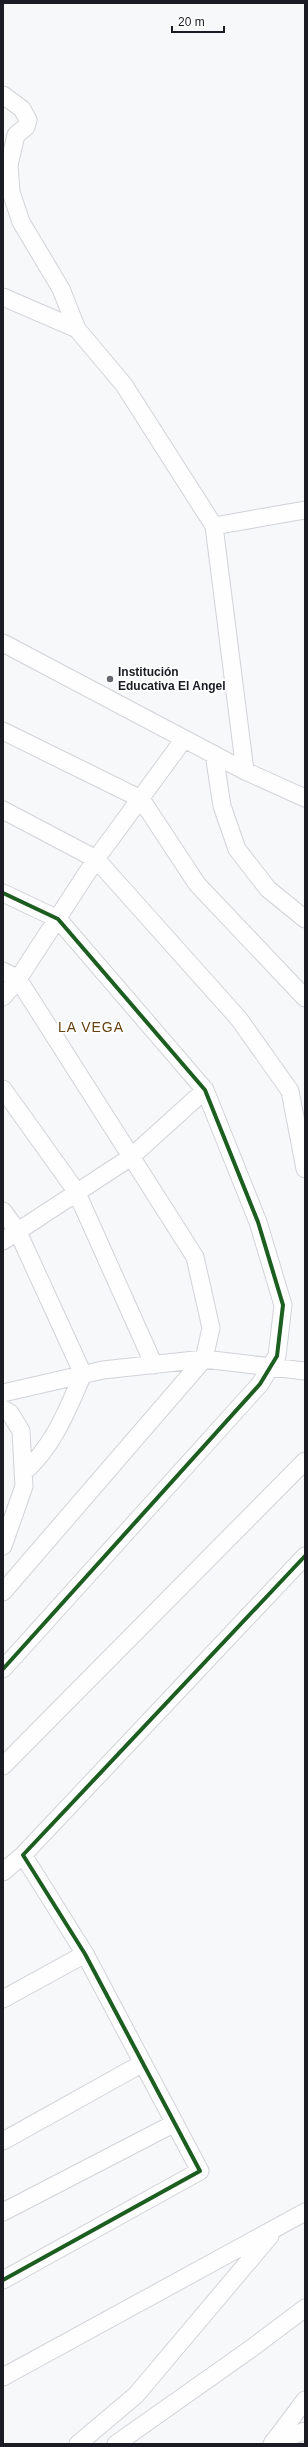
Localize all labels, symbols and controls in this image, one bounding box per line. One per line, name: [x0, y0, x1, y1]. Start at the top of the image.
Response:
scale bar: [172, 8, 224, 34]
text: 20 m: [178, 15, 205, 29]
place label: Institución Educativa El Angel: [118, 665, 226, 693]
marker: Institución Educativa El Angel: [105, 674, 115, 684]
district label: LA VEGA: [58, 1019, 124, 1035]

